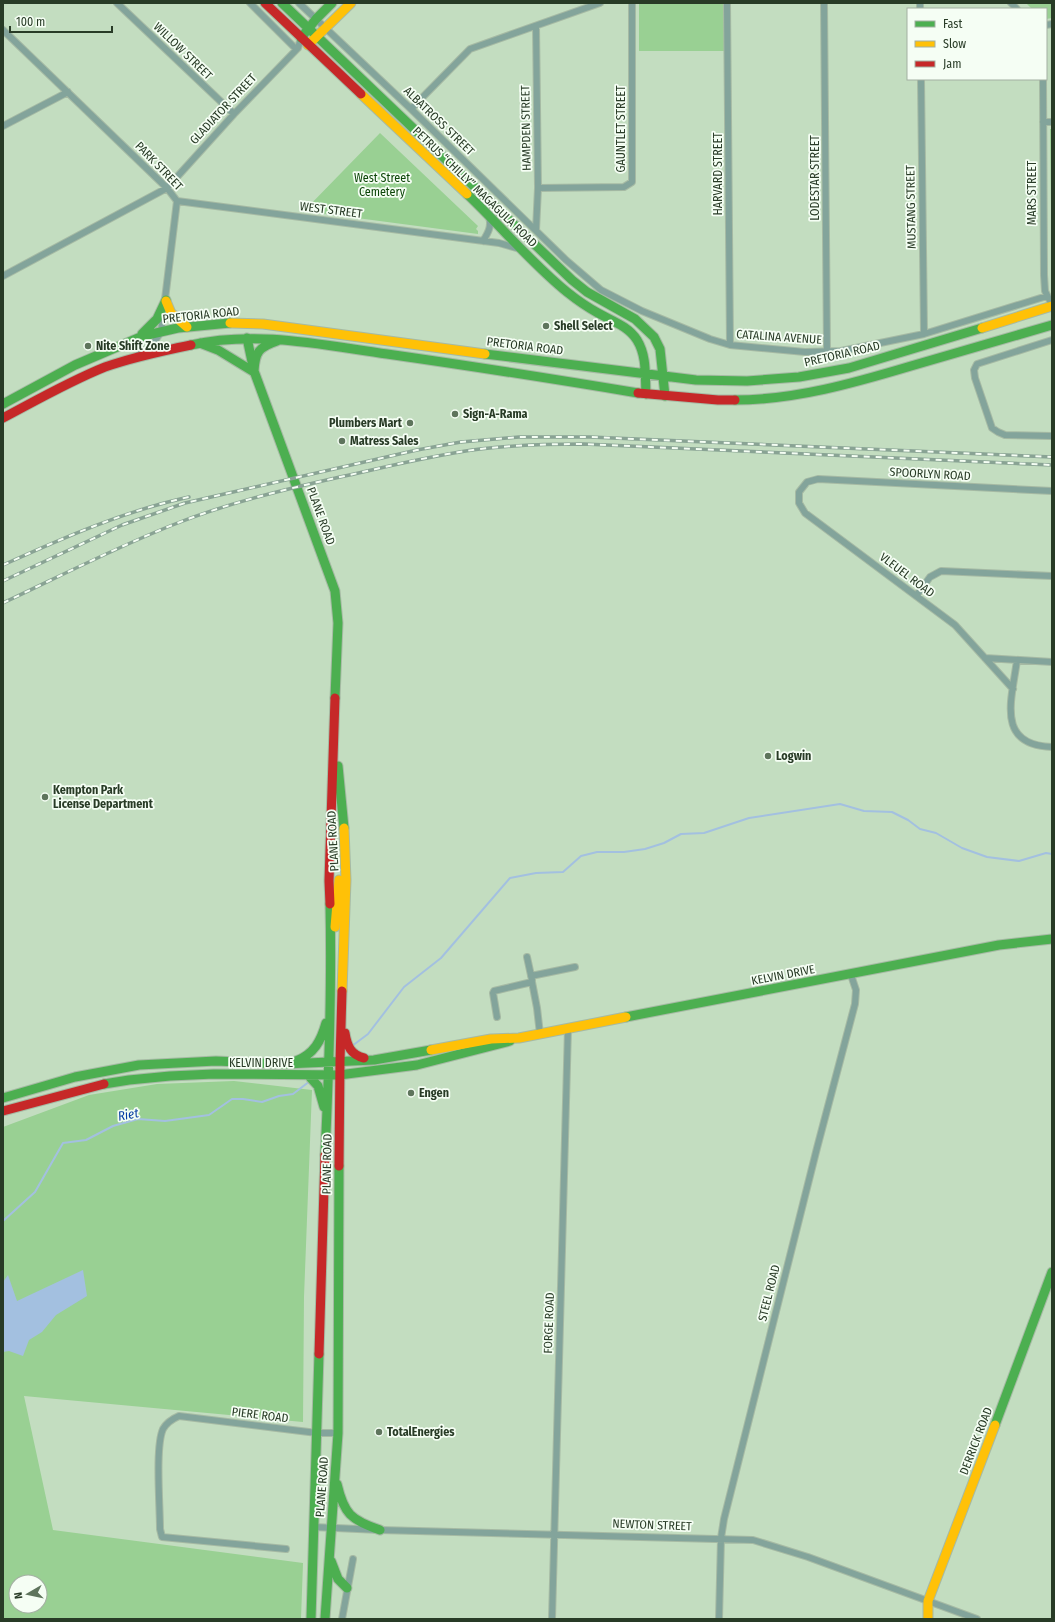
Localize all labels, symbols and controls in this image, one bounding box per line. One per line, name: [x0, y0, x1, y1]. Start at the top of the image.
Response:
scale bar: [10, 8, 112, 34]
legend: [907, 8, 1047, 80]
text: 100 m: [16, 15, 45, 29]
text: Fast: [943, 17, 962, 31]
street label: WILLOW STREET: [151, 20, 216, 83]
text: Slow: [943, 37, 966, 51]
text: Jam: [943, 57, 961, 71]
street label: GLADIATOR STREET: [187, 71, 259, 147]
street label: ALBATROSS STREET: [401, 84, 477, 158]
street label: HAMPDEN STREET: [518, 85, 534, 171]
street label: GAUNTLET STREET: [614, 85, 628, 172]
street label: PETRUS “CHILLY” MAGAGULA ROAD: [410, 124, 540, 250]
street label: HARVARD STREET: [711, 132, 725, 216]
street label: LODESTAR STREET: [808, 135, 822, 221]
street label: PARK STREET: [132, 139, 186, 194]
street label: MARS STREET: [1025, 160, 1039, 225]
street label: MUSTANG STREET: [903, 164, 919, 249]
park label: West Street Cemetery: [354, 171, 410, 199]
street label: WEST STREET: [299, 199, 364, 221]
street label: PRETORIA ROAD: [162, 304, 240, 326]
place label: Shell Select: [554, 319, 613, 333]
marker: Shell Select: [541, 321, 551, 331]
street label: CATALINA AVENUE: [736, 327, 823, 347]
street label: PRETORIA ROAD: [486, 334, 564, 358]
place label: Nite Shift Zone: [96, 339, 170, 353]
street label: PRETORIA ROAD: [803, 339, 881, 369]
marker: Nite Shift Zone: [83, 341, 93, 351]
place label: Sign-A-Rama: [463, 407, 528, 421]
marker: Sign-A-Rama: [450, 409, 460, 419]
place label: Plumbers Mart: [329, 416, 403, 430]
marker: Plumbers Mart: [405, 418, 415, 428]
place label: Matress Sales: [350, 434, 419, 448]
marker: Matress Sales: [337, 436, 347, 446]
street label: SPOORLYN ROAD: [889, 465, 971, 483]
street label: PLANE ROAD: [304, 485, 338, 547]
street label: VLEUEL ROAD: [877, 550, 937, 600]
place label: Logwin: [776, 749, 811, 763]
marker: Logwin: [763, 751, 773, 761]
place label: Kempton Park License Department: [53, 783, 154, 811]
marker: Kempton Park License Department: [40, 792, 50, 802]
street label: PLANE ROAD: [324, 810, 342, 872]
street label: KELVIN DRIVE: [750, 962, 816, 988]
street label: KELVIN DRIVE: [229, 1056, 293, 1070]
place label: Engen: [419, 1086, 449, 1100]
marker: Engen: [406, 1088, 416, 1098]
water label: Riet: [117, 1105, 140, 1124]
street label: PLANE ROAD: [319, 1133, 335, 1195]
street label: STEEL ROAD: [755, 1263, 783, 1323]
street label: FORGE ROAD: [541, 1292, 557, 1354]
street label: PIERE ROAD: [231, 1405, 289, 1425]
street label: DERRICK ROAD: [957, 1405, 995, 1477]
place label: TotalEnergies: [387, 1425, 455, 1439]
marker: TotalEnergies: [374, 1427, 384, 1437]
street label: PLANE ROAD: [313, 1456, 331, 1518]
street label: NEWTON STREET: [612, 1517, 692, 1533]
north arrow: [8, 1574, 48, 1614]
text: N: [12, 1591, 26, 1600]

